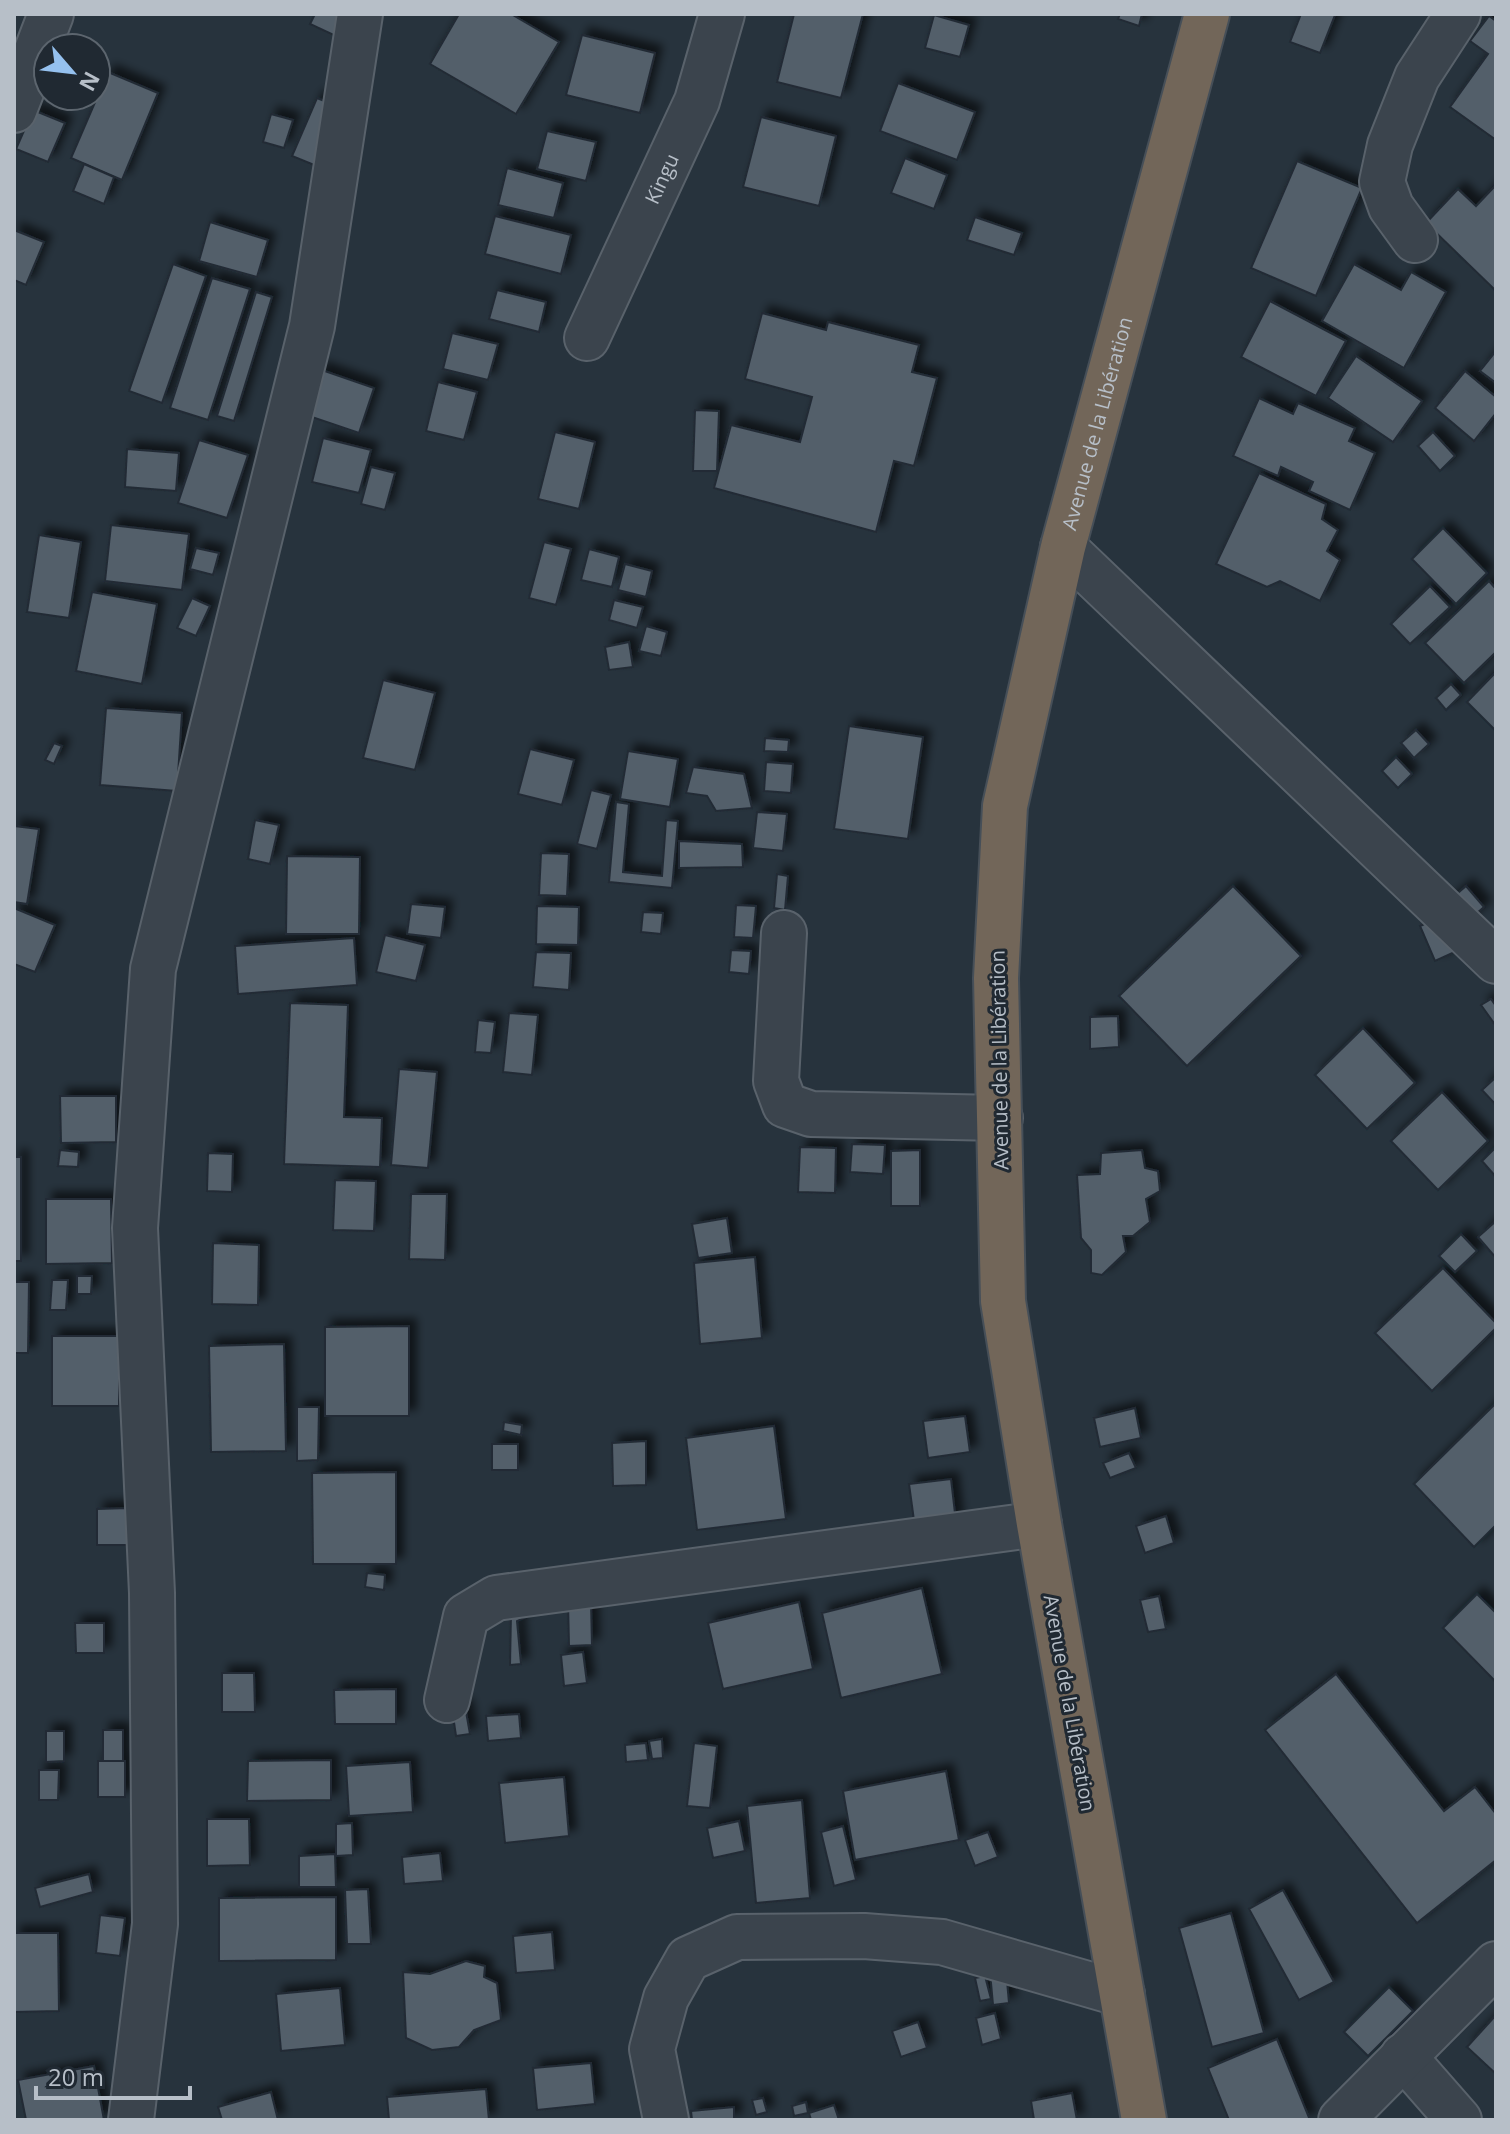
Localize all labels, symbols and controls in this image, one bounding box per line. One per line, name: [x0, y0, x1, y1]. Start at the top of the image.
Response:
north arrow: [32, 32, 112, 112]
text: N: [73, 67, 108, 97]
street label: Kingu: [638, 149, 684, 208]
street label: Avenue de la Libération: [1055, 314, 1138, 533]
street label: Avenue de la Libération: [984, 950, 1014, 1170]
street label: Avenue de la Libération: [1038, 1593, 1102, 1813]
scale bar: [36, 2050, 190, 2100]
text: 20 m: [48, 2060, 104, 2093]

